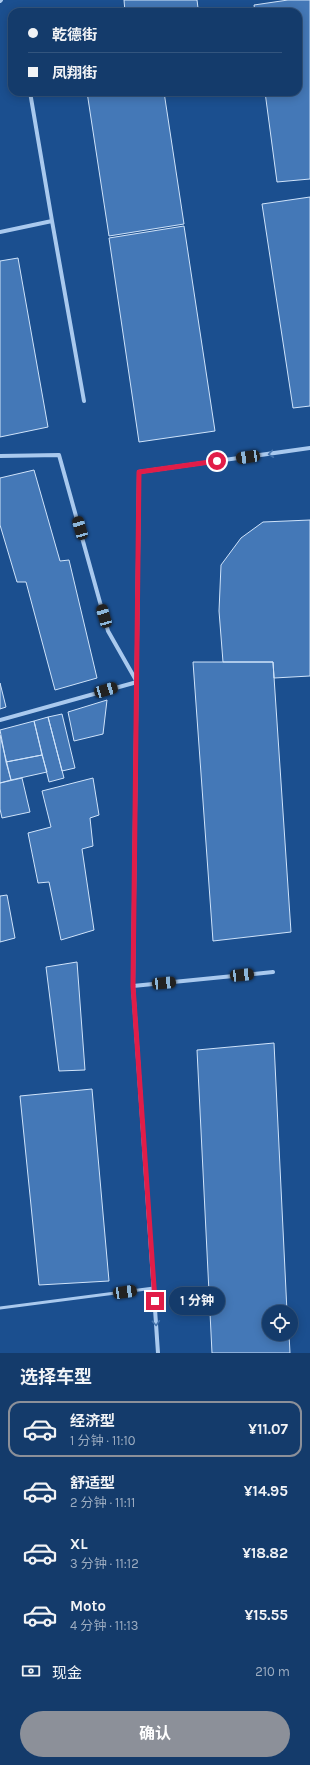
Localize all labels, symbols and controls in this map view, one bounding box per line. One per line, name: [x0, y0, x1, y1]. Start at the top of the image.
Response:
text: 乾德街: [52, 26, 97, 44]
text: 凤翔街: [52, 64, 97, 82]
car: [235, 449, 261, 465]
one-way arrow: [268, 449, 274, 458]
route start: [208, 452, 226, 470]
car: [71, 515, 89, 541]
car: [95, 603, 113, 629]
car: [93, 681, 119, 699]
car: [229, 968, 255, 982]
car: [152, 976, 176, 990]
car: [112, 1284, 138, 1300]
callout: 1 分钟: [169, 1287, 225, 1315]
route end: [146, 1292, 164, 1310]
text: 1 分钟: [180, 1293, 214, 1308]
map controls: [262, 1305, 298, 1341]
button: locate: [262, 1305, 298, 1341]
one-way arrow: [152, 1320, 161, 1326]
text: 选择车型: [20, 1366, 92, 1388]
icon: car: [22, 1411, 58, 1447]
text: 经济型: [70, 1412, 115, 1430]
text: ¥11.07: [248, 1420, 288, 1438]
text: 1 分钟 · 11:10: [70, 1433, 135, 1448]
icon: car: [22, 1473, 58, 1509]
text: 舒适型: [70, 1474, 115, 1492]
text: ¥14.95: [244, 1482, 288, 1500]
text: 2 分钟 · 11:11: [70, 1495, 135, 1510]
icon: car: [22, 1535, 58, 1571]
text: XL: [70, 1535, 88, 1553]
text: ¥18.82: [242, 1544, 288, 1562]
text: 3 分钟 · 11:12: [70, 1556, 139, 1571]
icon: car: [22, 1597, 58, 1633]
text: Moto: [70, 1597, 106, 1615]
text: ¥15.55: [244, 1606, 288, 1624]
text: 4 分钟 · 11:13: [70, 1618, 138, 1633]
icon: cash: [20, 1660, 42, 1682]
text: 现金: [52, 1664, 82, 1682]
text: 210 m: [255, 1664, 290, 1679]
button: 确认: [20, 1711, 290, 1757]

